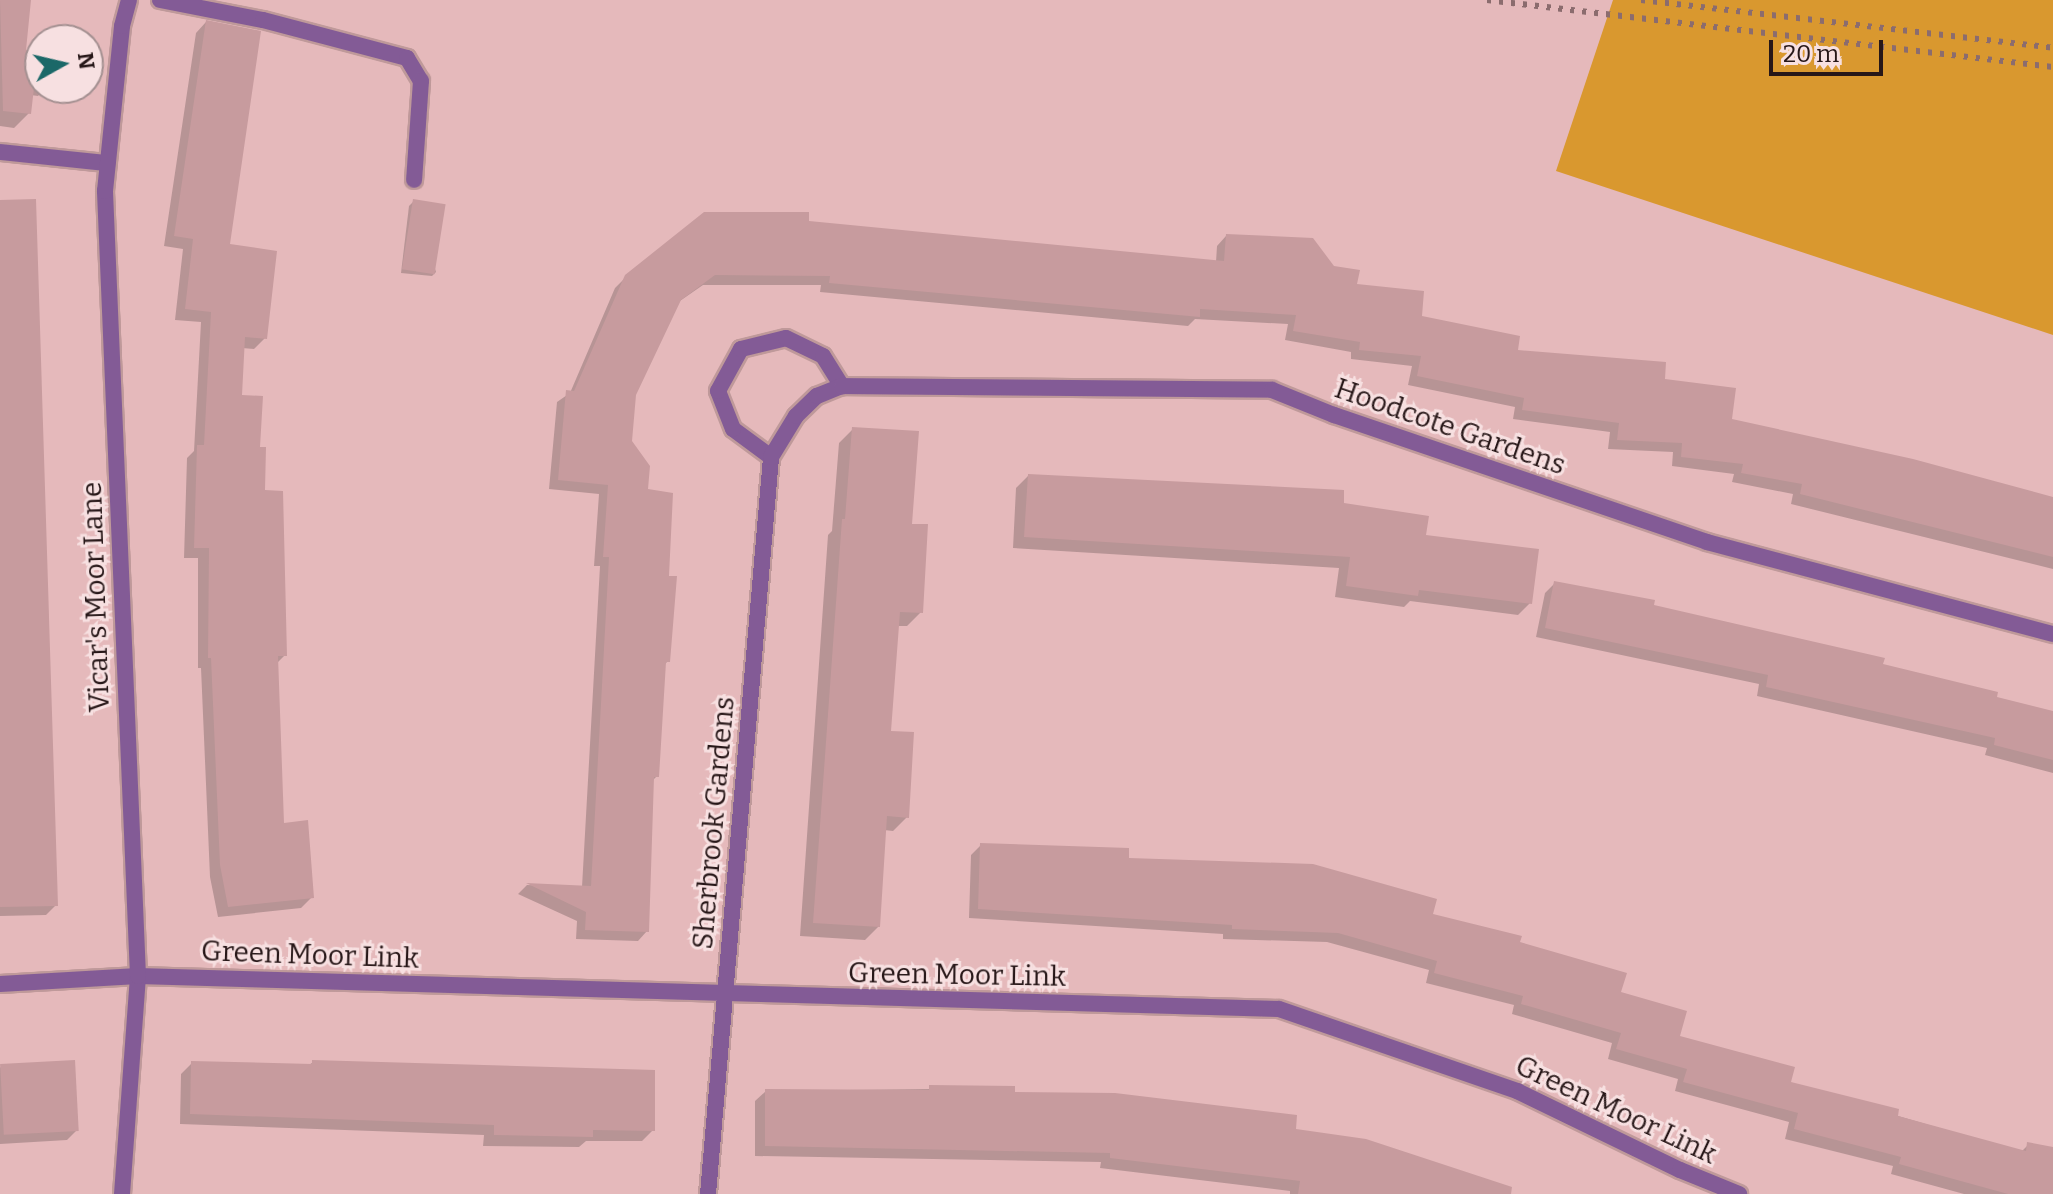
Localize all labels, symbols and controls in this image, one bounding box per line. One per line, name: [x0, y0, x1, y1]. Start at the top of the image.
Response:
north arrow: [24, 24, 104, 104]
scale bar: [1773, 24, 1887, 74]
text: 20 m: [1783, 40, 1839, 68]
text: N: [72, 51, 101, 71]
street label: Hoodcote Gardens: [1330, 372, 1570, 482]
street label: Vicar's Moor Lane: [75, 481, 117, 713]
street label: Sherbrook Gardens: [686, 695, 742, 951]
street label: Green Moor Link: [200, 934, 420, 976]
street label: Green Moor Link: [848, 956, 1066, 994]
street label: Green Moor Link: [1510, 1049, 1722, 1171]

